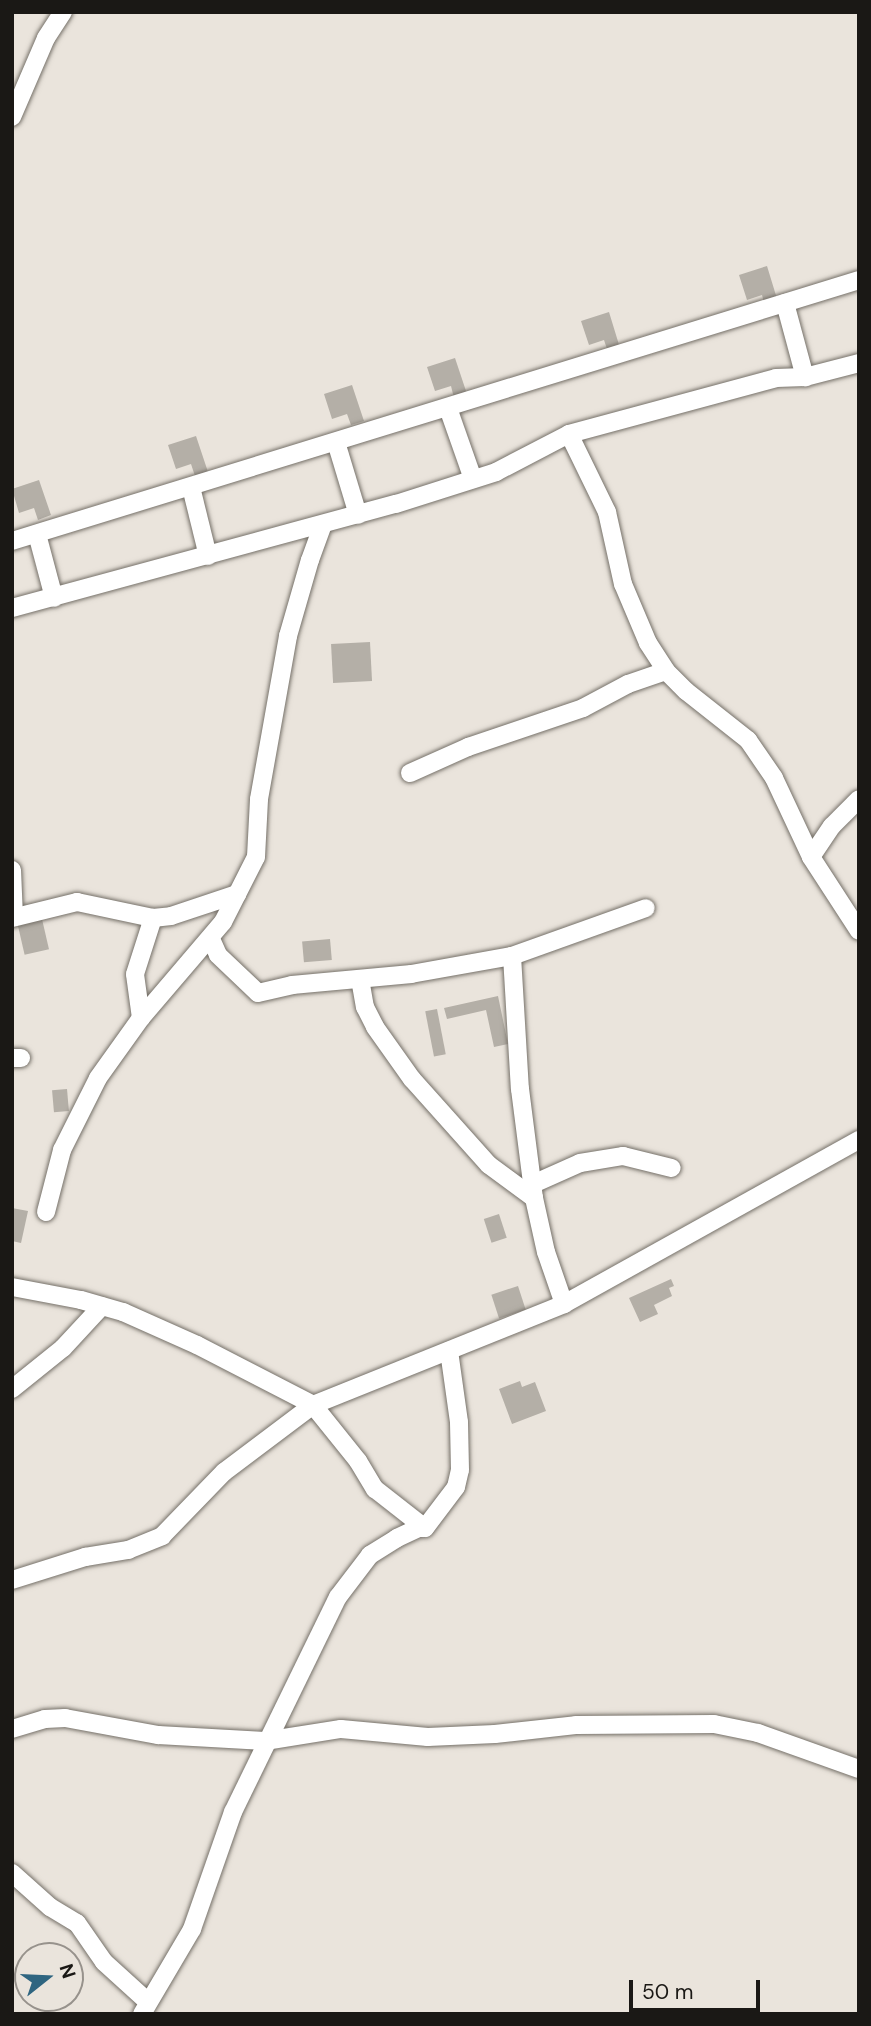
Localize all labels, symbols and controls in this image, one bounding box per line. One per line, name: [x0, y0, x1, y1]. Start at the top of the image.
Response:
north arrow: [14, 1942, 84, 2012]
text: N: [54, 1961, 82, 1981]
scale bar: [633, 1966, 764, 2010]
text: 50 m: [642, 1978, 693, 2006]

